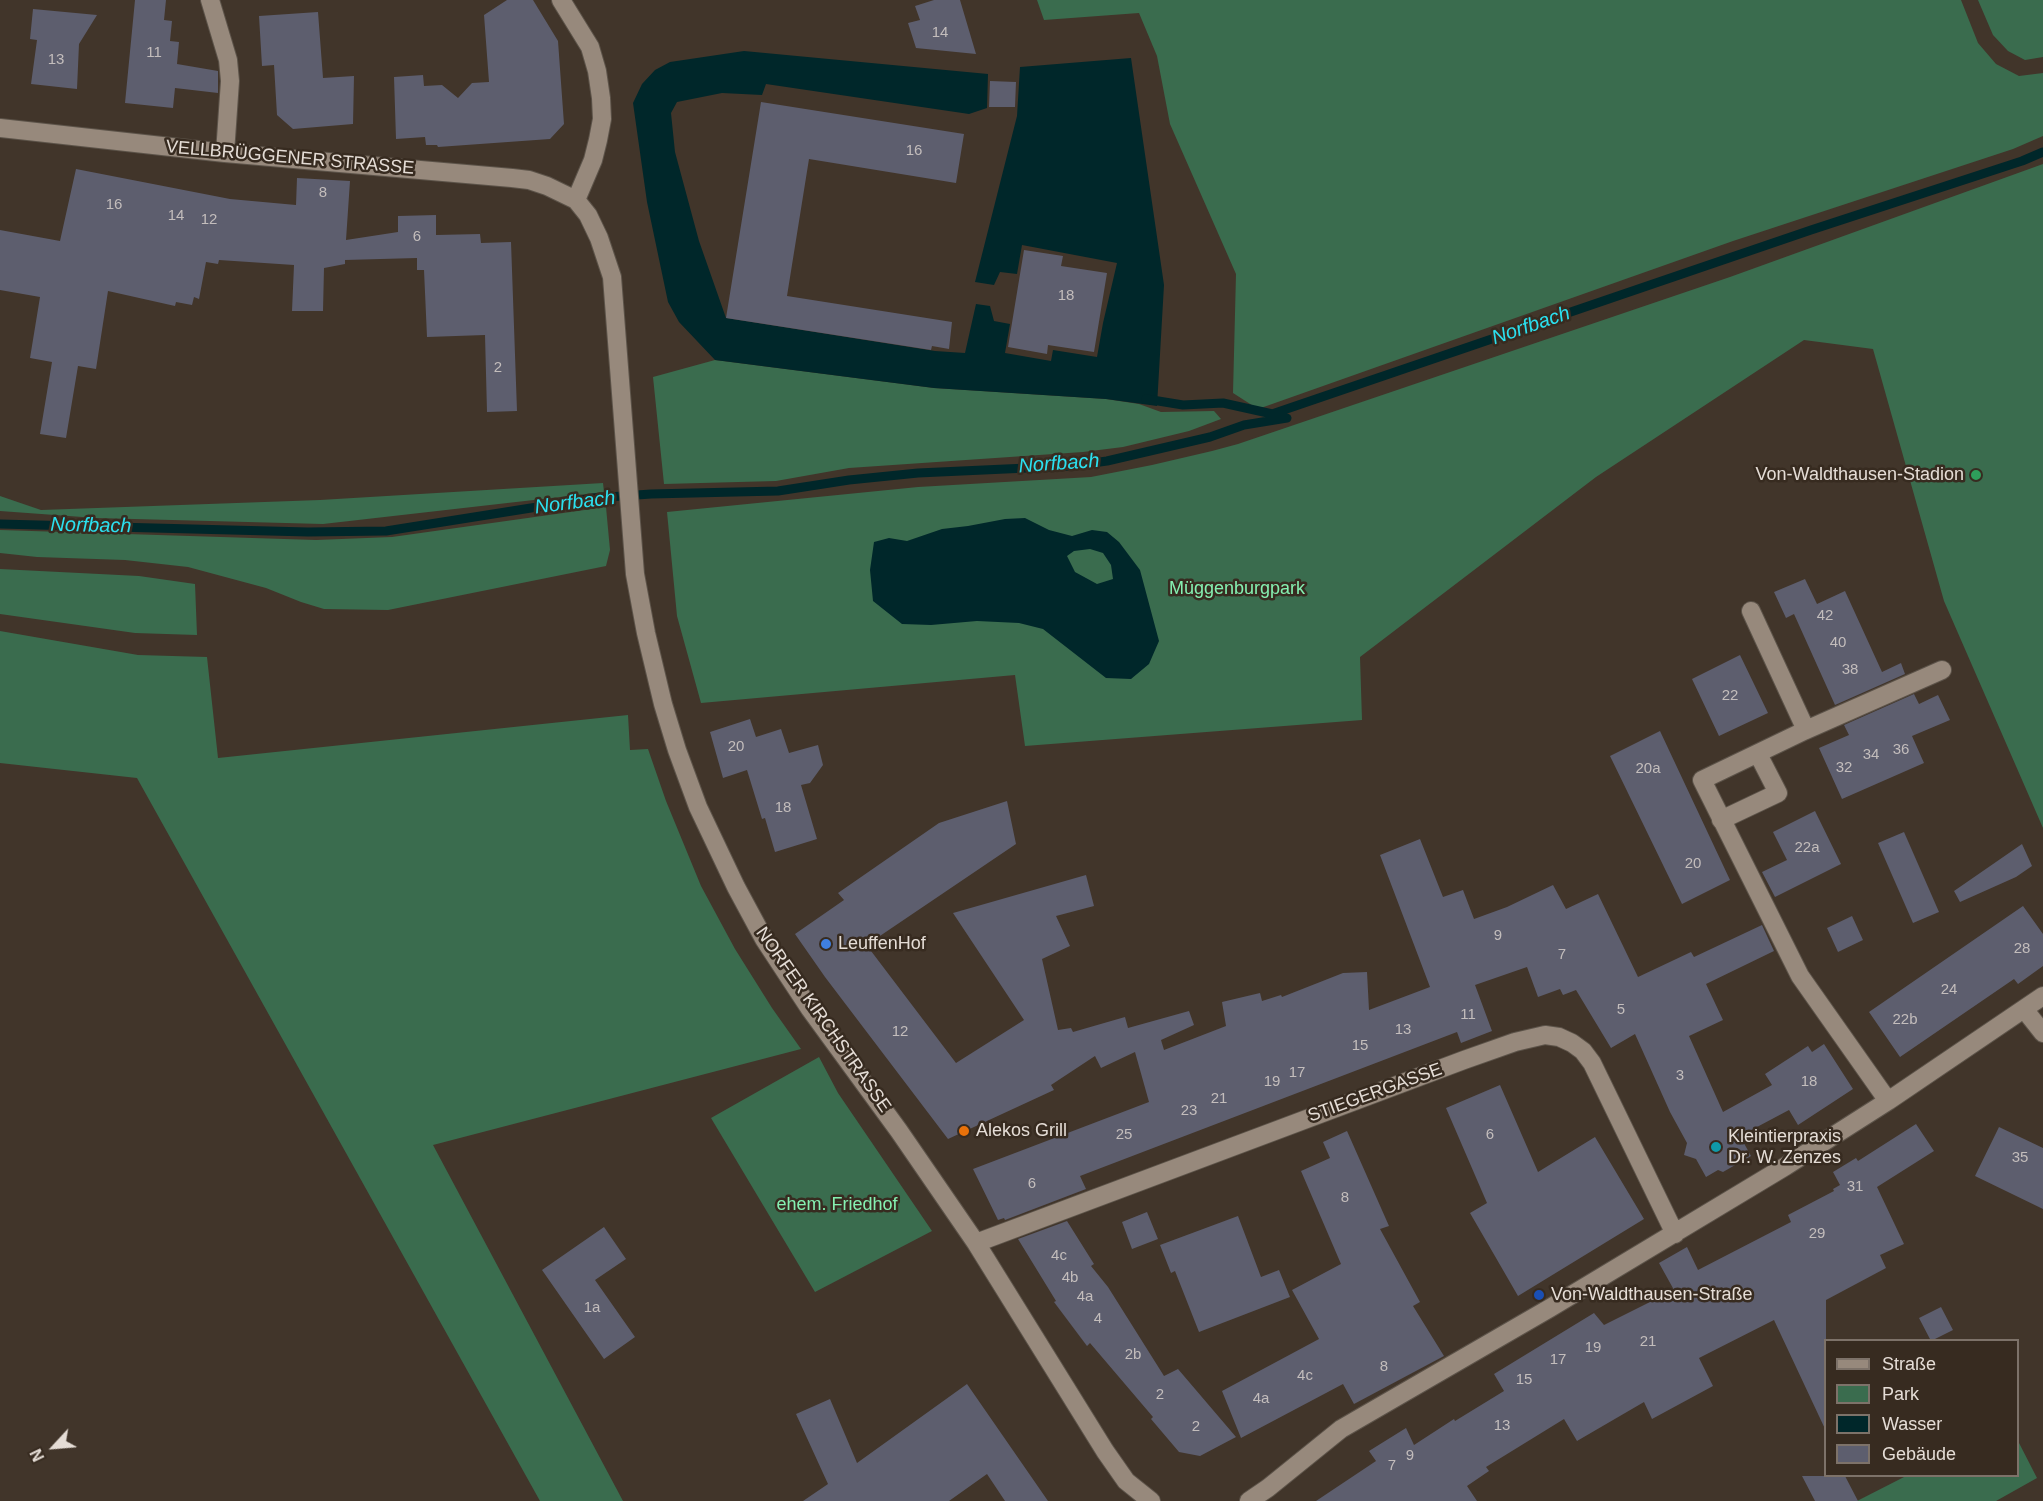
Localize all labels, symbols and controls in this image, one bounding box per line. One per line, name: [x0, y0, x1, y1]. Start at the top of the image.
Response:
house number: 14: [932, 24, 948, 42]
house number: 11: [146, 44, 162, 62]
house number: 13: [48, 51, 64, 69]
street label: VELLBRÜGGENER STRASSE: [165, 136, 415, 180]
house number: 16: [906, 142, 922, 160]
house number: 8: [319, 184, 327, 202]
house number: 16: [106, 196, 122, 214]
house number: 14: [168, 207, 184, 225]
house number: 12: [201, 211, 217, 229]
house number: 6: [413, 228, 421, 246]
house number: 18: [1058, 287, 1074, 305]
water label: Norfbach: [1489, 301, 1573, 351]
house number: 2: [494, 359, 502, 377]
water label: Norfbach: [1018, 449, 1100, 479]
place label: Von-Waldthausen-Stadion: [1756, 464, 1964, 486]
marker: Von-Waldthausen-Stadion: [1969, 468, 1983, 482]
water label: Norfbach: [533, 486, 617, 520]
water label: Norfbach: [50, 513, 132, 539]
park label: Müggenburgpark: [1169, 578, 1305, 600]
house number: 42: [1817, 607, 1833, 625]
house number: 40: [1830, 634, 1846, 652]
house number: 38: [1842, 661, 1858, 679]
house number: 22: [1722, 687, 1738, 705]
house number: 20: [728, 738, 744, 756]
house number: 36: [1893, 741, 1909, 759]
house number: 34: [1863, 746, 1879, 764]
house number: 32: [1836, 759, 1852, 777]
house number: 20a: [1635, 760, 1661, 778]
house number: 18: [775, 799, 791, 817]
house number: 22a: [1794, 839, 1820, 857]
house number: 20: [1685, 855, 1701, 873]
street label: NORFER KIRCHSTRASSE: [751, 923, 895, 1117]
house number: 9: [1494, 927, 1502, 945]
place label: LeuffenHof: [838, 933, 926, 955]
marker: LeuffenHof: [819, 937, 833, 951]
house number: 28: [2014, 940, 2030, 958]
house number: 7: [1558, 946, 1566, 964]
house number: 24: [1941, 981, 1957, 999]
house number: 5: [1617, 1001, 1625, 1019]
house number: 11: [1460, 1006, 1476, 1024]
house number: 22b: [1892, 1011, 1918, 1029]
house number: 13: [1395, 1021, 1411, 1039]
house number: 12: [892, 1023, 908, 1041]
house number: 15: [1352, 1037, 1368, 1055]
street label: STIEGERGASSE: [1305, 1059, 1445, 1127]
house number: 17: [1289, 1064, 1305, 1082]
house number: 3: [1676, 1067, 1684, 1085]
house number: 19: [1264, 1073, 1280, 1091]
house number: 18: [1801, 1073, 1817, 1091]
house number: 21: [1211, 1090, 1227, 1108]
house number: 23: [1181, 1102, 1197, 1120]
place label: Alekos Grill: [976, 1120, 1067, 1142]
marker: Alekos Grill: [957, 1124, 971, 1138]
house number: 25: [1116, 1126, 1132, 1144]
house number: 6: [1486, 1126, 1494, 1144]
place label: Kleintierpraxis Dr. W. Zenzes: [1728, 1126, 1841, 1168]
marker: Kleintierpraxis Dr. W. Zenzes: [1709, 1140, 1723, 1154]
house number: 35: [2012, 1149, 2028, 1167]
house number: 6: [1028, 1175, 1036, 1193]
house number: 31: [1847, 1178, 1863, 1196]
house number: 8: [1341, 1189, 1349, 1207]
park label: ehem. Friedhof: [776, 1194, 898, 1216]
house number: 29: [1809, 1225, 1825, 1243]
house number: 4c: [1051, 1247, 1067, 1265]
house number: 4b: [1062, 1269, 1078, 1287]
place label: Von-Waldthausen-Straße: [1551, 1284, 1752, 1306]
house number: 4a: [1077, 1288, 1093, 1306]
marker: Von-Waldthausen-Straße: [1532, 1288, 1546, 1302]
house number: 1a: [584, 1299, 600, 1317]
house number: 4: [1094, 1310, 1102, 1328]
house number: 21: [1640, 1333, 1656, 1351]
house number: 19: [1585, 1339, 1601, 1357]
legend: [1824, 1339, 2019, 1477]
house number: 2b: [1125, 1346, 1141, 1364]
house number: 17: [1550, 1351, 1566, 1369]
text: Straße: [1882, 1354, 1936, 1374]
house number: 8: [1380, 1358, 1388, 1376]
house number: 4c: [1297, 1367, 1313, 1385]
house number: 15: [1516, 1371, 1532, 1389]
text: Park: [1882, 1384, 1919, 1404]
house number: 2: [1156, 1386, 1164, 1404]
house number: 4a: [1253, 1390, 1269, 1408]
text: Wasser: [1882, 1414, 1942, 1434]
north arrow: [24, 1417, 84, 1477]
house number: 13: [1494, 1417, 1510, 1435]
house number: 2: [1192, 1418, 1200, 1436]
text: Gebäude: [1882, 1444, 1956, 1464]
text: N: [27, 1446, 48, 1464]
house number: 9: [1406, 1447, 1414, 1465]
house number: 7: [1388, 1457, 1396, 1475]

